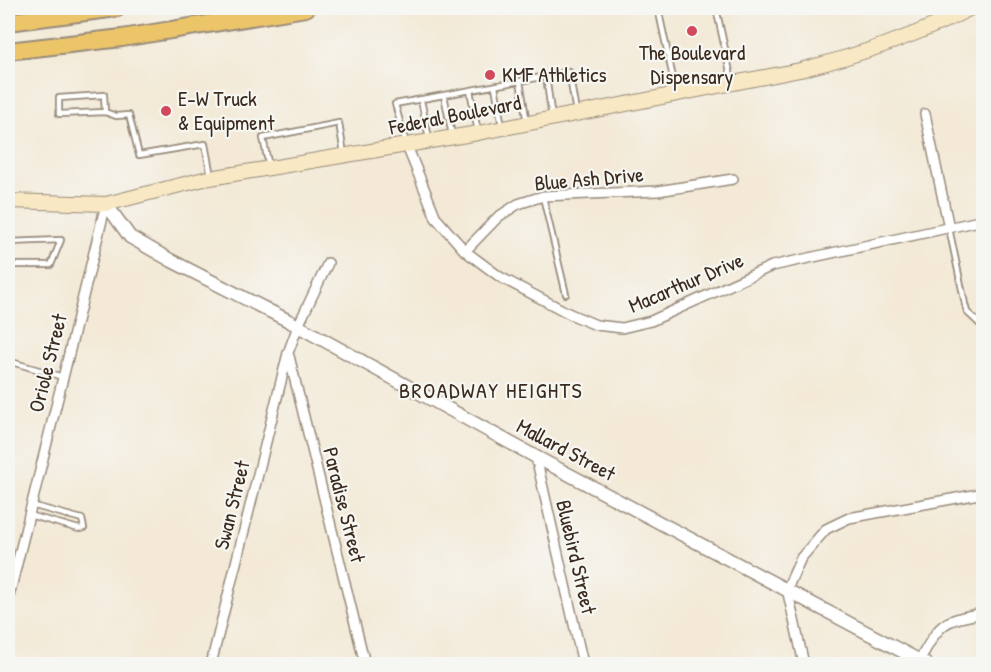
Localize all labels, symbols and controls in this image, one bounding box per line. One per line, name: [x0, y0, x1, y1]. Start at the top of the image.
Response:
marker: The Boulevard Dispensary: [685, 24, 699, 38]
place label: The Boulevard Dispensary: [639, 38, 745, 91]
place label: KMF Athletics: [502, 60, 607, 89]
marker: KMF Athletics: [483, 68, 497, 82]
place label: E-W Truck & Equipment: [178, 84, 275, 137]
street label: Federal Boulevard: [385, 88, 523, 142]
marker: E-W Truck & Equipment: [159, 104, 173, 118]
street label: Blue Ash Drive: [533, 159, 645, 198]
street label: Macarthur Drive: [624, 245, 748, 320]
street label: Oriole Street: [21, 310, 74, 415]
district label: BROADWAY HEIGHTS: [399, 375, 583, 405]
street label: Mallard Street: [512, 411, 621, 488]
street label: Paradise Street: [316, 444, 373, 566]
street label: Swan Street: [206, 457, 257, 552]
street label: Bluebird Street: [549, 497, 604, 618]

